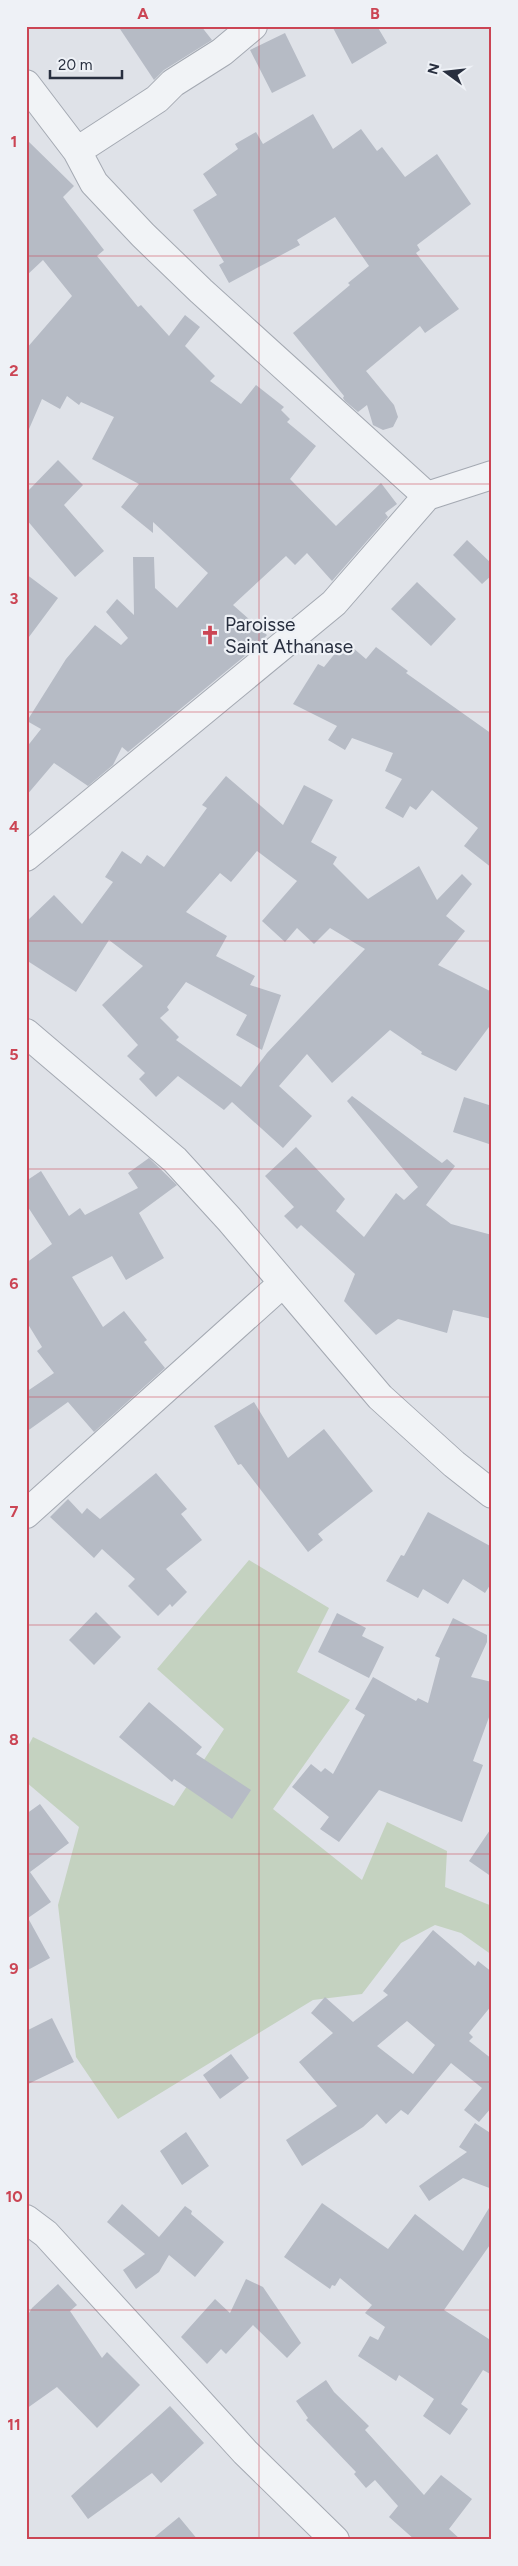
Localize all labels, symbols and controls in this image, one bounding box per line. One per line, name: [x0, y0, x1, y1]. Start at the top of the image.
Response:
text: A: [137, 4, 149, 23]
text: B: [370, 4, 380, 23]
scale bar: [50, 48, 122, 80]
north arrow: [420, 48, 470, 98]
text: 20 m: [58, 56, 92, 74]
text: N: [424, 61, 444, 76]
text: 1: [11, 132, 17, 151]
text: 2: [9, 361, 19, 380]
text: 3: [10, 589, 19, 608]
place label: Paroisse Saint Athanase: [225, 613, 353, 658]
church icon: Paroisse Saint Athanase: [199, 624, 221, 646]
text: 4: [9, 817, 19, 836]
text: 5: [9, 1045, 19, 1064]
text: 6: [9, 1274, 19, 1293]
text: 7: [10, 1502, 19, 1521]
text: 8: [9, 1730, 19, 1749]
text: 9: [9, 1959, 19, 1978]
text: 10: [5, 2187, 23, 2206]
text: 11: [7, 2415, 21, 2434]

